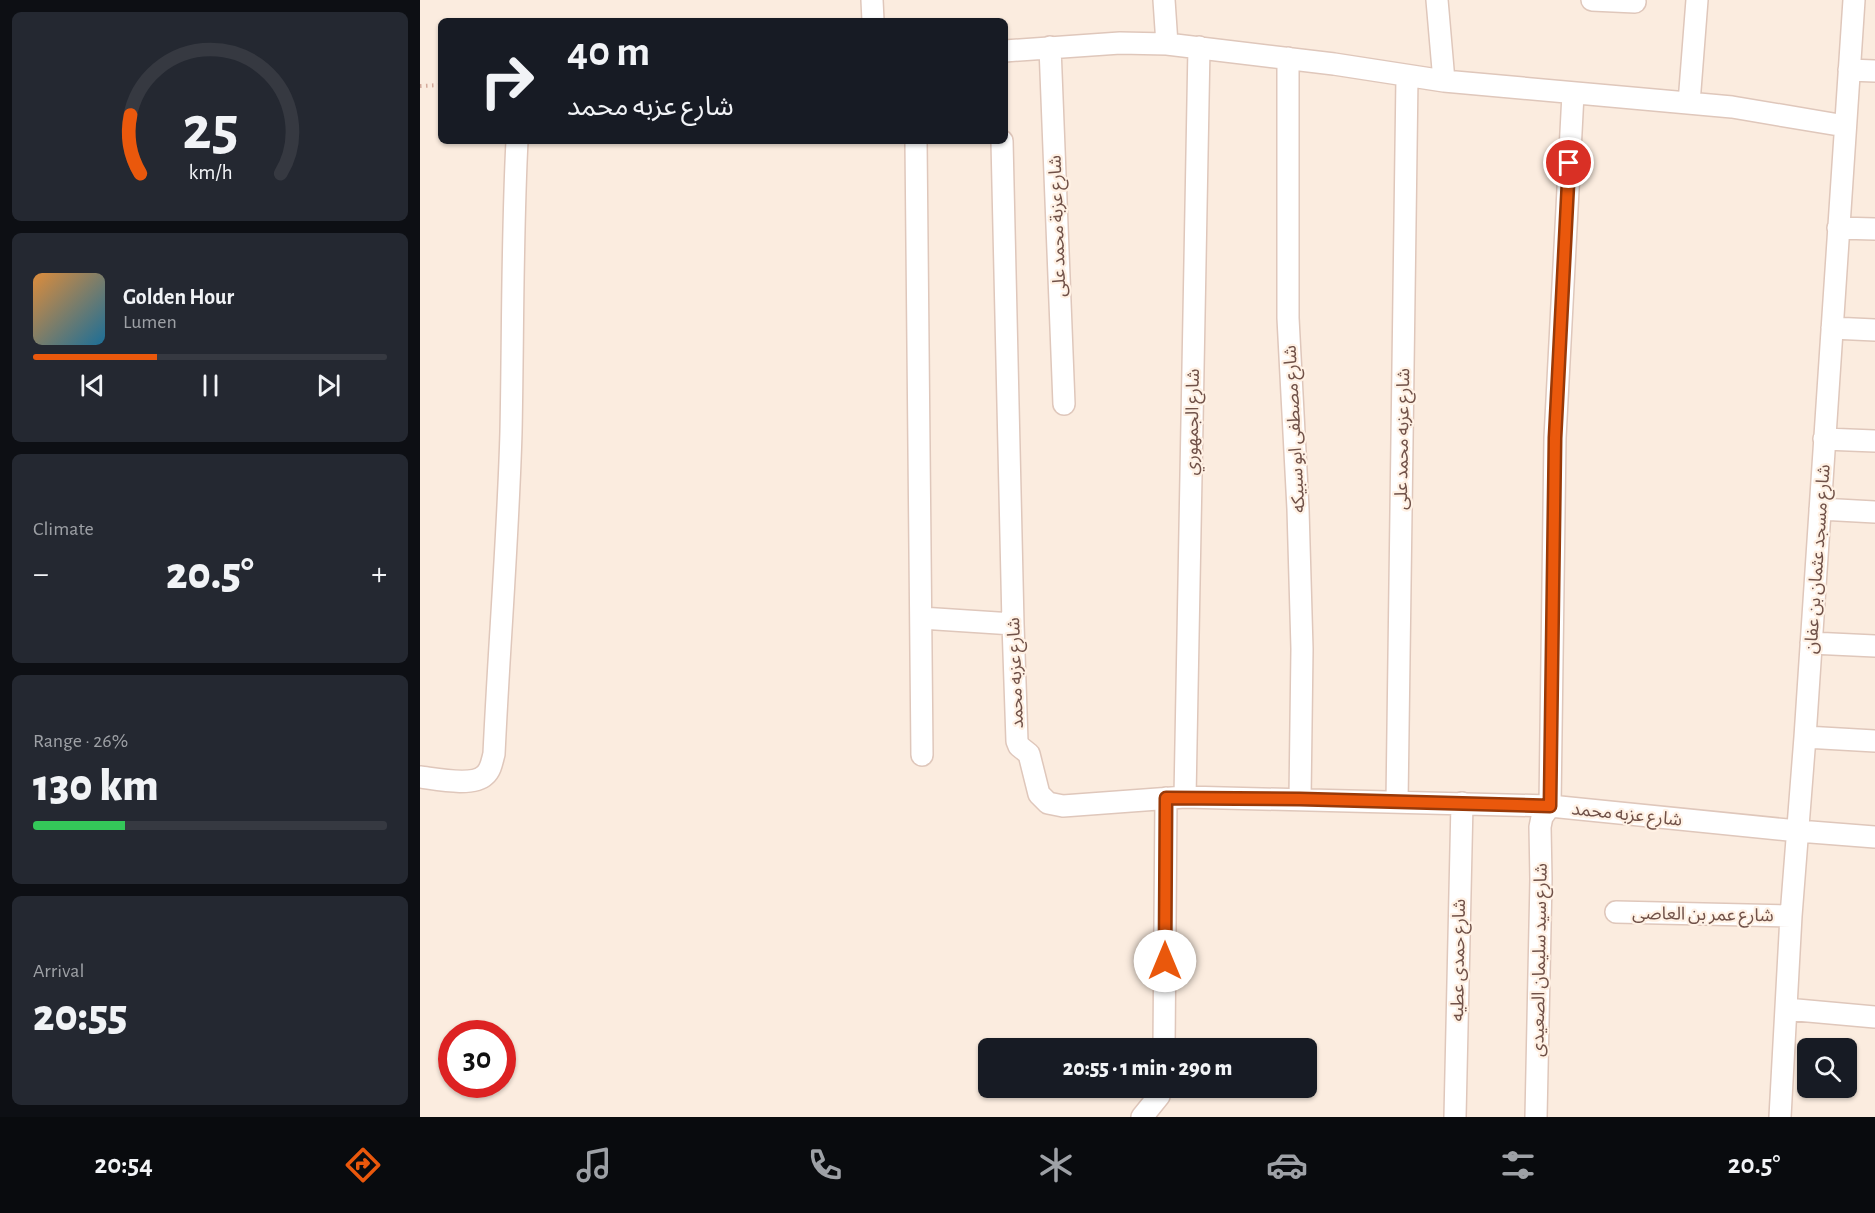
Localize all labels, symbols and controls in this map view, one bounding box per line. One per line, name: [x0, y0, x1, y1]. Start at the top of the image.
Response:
text: 40 m: [567, 31, 650, 73]
icon: right: [468, 42, 546, 120]
text: شارع عزبه محمد: [567, 93, 734, 120]
text: 25: [182, 98, 238, 160]
pin: [1543, 137, 1594, 188]
icon: arrive: [1552, 146, 1585, 179]
street label: شارع عزبة محمد على: [1047, 155, 1073, 297]
text: km/h: [188, 162, 232, 183]
text: Golden Hour: [123, 286, 234, 308]
text: Lumen: [123, 312, 177, 332]
street label: شارع مصطفى ابو سبيكه: [1282, 344, 1312, 513]
street label: شارع الجمهوري: [1183, 368, 1207, 476]
street label: شارع عزبه محمد على: [1393, 368, 1417, 510]
icon: previous: [76, 369, 109, 402]
icon: pause: [194, 369, 227, 402]
icon: next: [312, 369, 345, 402]
street label: شارع مسجد عثمان بن عفان: [1802, 464, 1838, 655]
text: Climate: [33, 519, 94, 539]
text: 20.5°: [166, 552, 254, 597]
text: −: [33, 558, 49, 591]
text: +: [371, 558, 387, 591]
street label: شارع عزبه محمد: [1005, 617, 1031, 729]
text: Range · 26%: [33, 731, 128, 751]
text: 130 km: [33, 764, 159, 809]
street label: شارع عزبه محمد: [1570, 800, 1683, 834]
street label: شارع سيد سليمان الصعيدى: [1529, 863, 1555, 1057]
street label: شارع حمدى عطيه: [1449, 899, 1473, 1022]
street label: شارع عمر بن العاصى: [1632, 905, 1774, 929]
position arrow: [1133, 929, 1197, 993]
text: Arrival: [33, 961, 84, 981]
text: 20:55: [33, 994, 128, 1039]
speed limit sign: 30: [438, 1020, 516, 1098]
map controls: [1797, 1038, 1857, 1098]
button: search: [1797, 1038, 1857, 1098]
text: 20:55 · 1 min · 290 m: [1063, 1057, 1232, 1079]
icon: directions: [342, 1144, 384, 1186]
icon: music: [573, 1144, 615, 1186]
icon: phone: [804, 1144, 846, 1186]
icon: climate: [1035, 1144, 1077, 1186]
icon: car: [1266, 1144, 1308, 1186]
icon: filters: [1497, 1144, 1539, 1186]
text: 20:54: [95, 1151, 153, 1178]
text: 20.5°: [1728, 1151, 1780, 1178]

